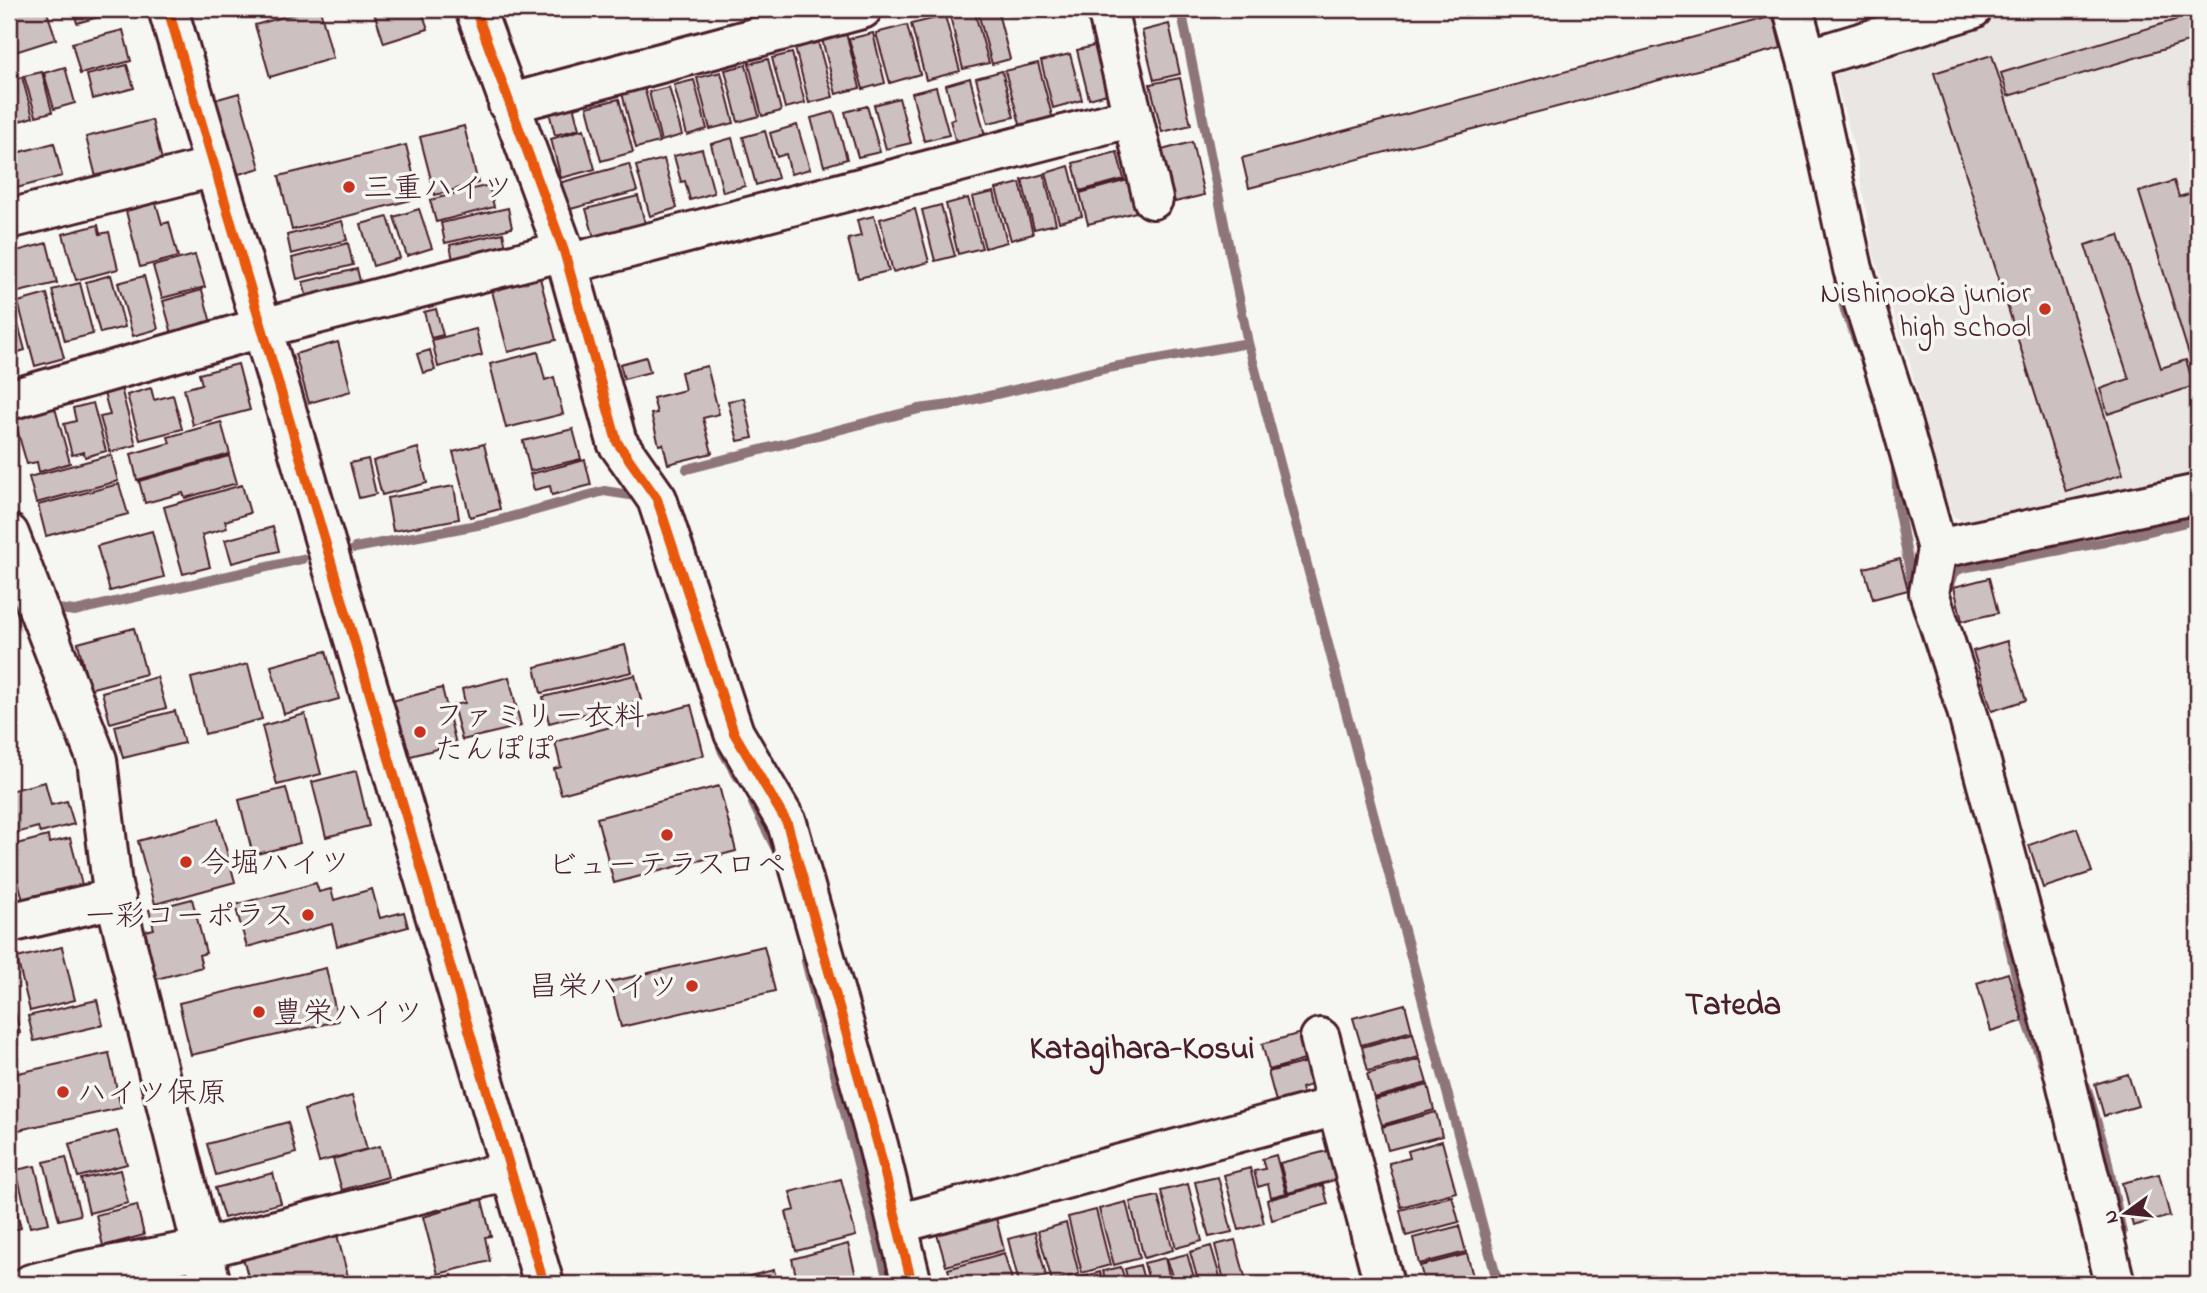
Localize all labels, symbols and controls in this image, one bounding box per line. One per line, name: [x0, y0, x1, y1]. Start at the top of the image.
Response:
place label: 三重ハイツ: [363, 168, 513, 212]
marker: 三重ハイツ: [341, 179, 357, 195]
place label: Nishinooka junior high school: [1820, 273, 2032, 351]
marker: Nishinooka junior high school: [2037, 301, 2053, 317]
place label: ファミリー衣料 たんぽぽ: [434, 696, 644, 774]
marker: ファミリー衣料 たんぽぽ: [412, 724, 428, 740]
marker: ビューテラスロペ: [659, 827, 675, 843]
place label: 今堀ハイツ: [200, 843, 350, 887]
place label: ビューテラスロペ: [548, 845, 786, 889]
marker: 今堀ハイツ: [178, 854, 194, 870]
place label: 一彩コーポラス: [85, 896, 294, 940]
marker: 一彩コーポラス: [300, 907, 316, 923]
place label: 昌栄ハイツ: [528, 967, 678, 1011]
marker: 昌栄ハイツ: [684, 978, 700, 994]
district label: Tateda: [1685, 983, 1781, 1030]
place label: 豊栄ハイツ: [273, 993, 423, 1037]
marker: 豊栄ハイツ: [251, 1004, 267, 1020]
district label: Katagihara-Kosui: [1029, 1027, 1255, 1075]
place label: ハイツ保原: [77, 1073, 227, 1117]
marker: ハイツ保原: [55, 1084, 71, 1100]
north arrow: [2092, 1178, 2162, 1248]
text: N: [2097, 1207, 2127, 1226]

